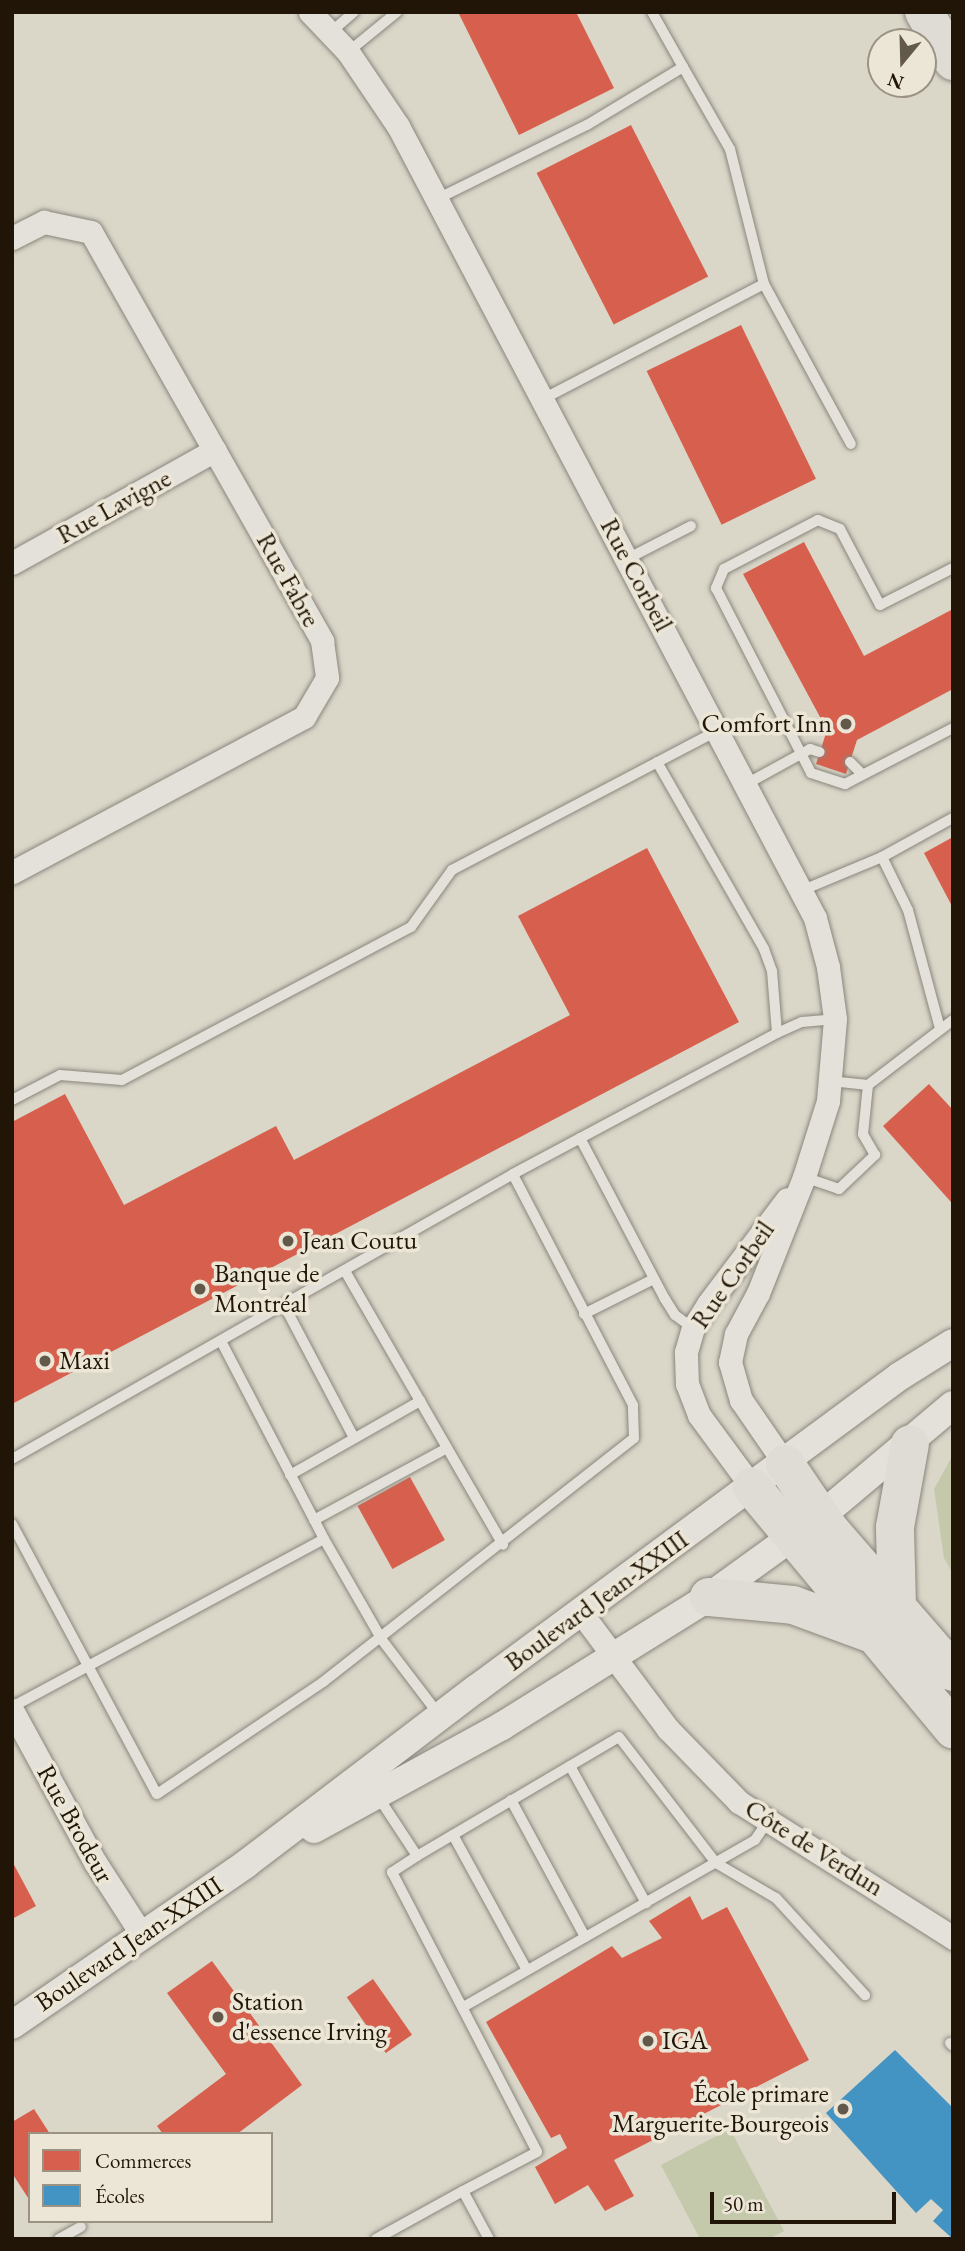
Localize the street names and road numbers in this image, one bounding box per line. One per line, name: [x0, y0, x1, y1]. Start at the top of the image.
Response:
street label: Rue Lavigne: [52, 463, 176, 551]
street label: Rue Corbeil: [593, 513, 679, 637]
street label: Rue Fabre: [249, 528, 327, 632]
street label: Rue Corbeil: [685, 1215, 781, 1335]
street label: Boulevard Jean-XXIII: [499, 1524, 695, 1678]
street label: Rue Brodeur: [30, 1760, 120, 1888]
street label: Côte de Verdun: [739, 1793, 889, 1903]
street label: Boulevard Jean-XXIII: [30, 1870, 228, 2018]

